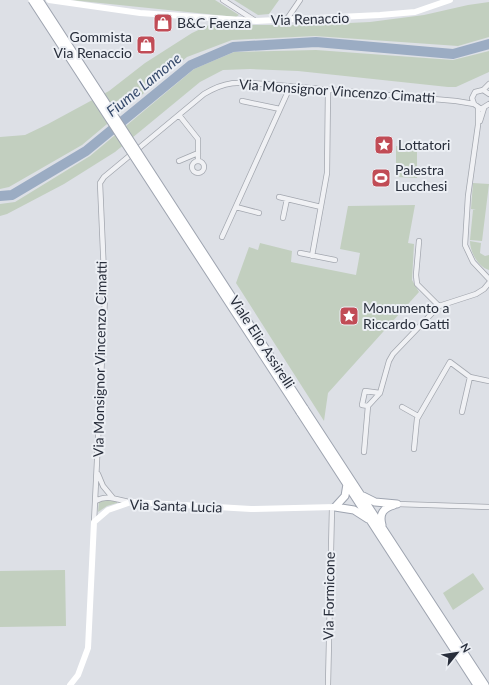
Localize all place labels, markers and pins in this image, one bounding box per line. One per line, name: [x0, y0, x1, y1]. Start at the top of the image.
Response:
shop icon: B&C Faenza: [152, 12, 174, 34]
place label: B&C Faenza: [177, 14, 251, 31]
place label: Gommista Via Renaccio: [54, 28, 132, 61]
shop icon: Gommista Via Renaccio: [135, 34, 157, 56]
place icon: Lottatori: [373, 134, 395, 156]
place label: Lottatori: [398, 136, 450, 153]
place label: Palestra Lucchesi: [395, 161, 447, 194]
sports icon: Palestra Lucchesi: [370, 167, 392, 189]
place label: Monumento a Riccardo Gatti: [363, 299, 450, 332]
place icon: Monumento a Riccardo Gatti: [338, 305, 360, 327]

